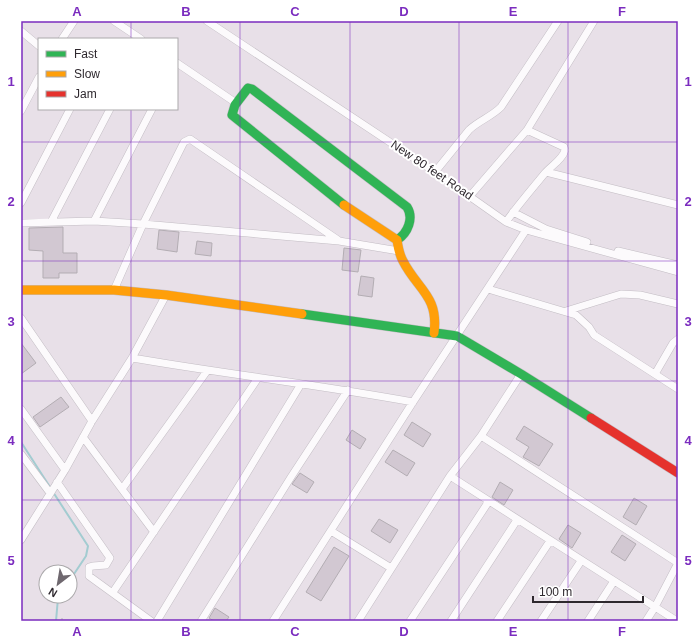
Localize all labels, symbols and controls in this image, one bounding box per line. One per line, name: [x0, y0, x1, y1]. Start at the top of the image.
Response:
text: A: [72, 4, 82, 19]
text: B: [181, 4, 191, 19]
text: C: [290, 4, 300, 19]
text: D: [399, 4, 409, 19]
text: E: [509, 4, 518, 19]
text: F: [618, 4, 626, 19]
legend: [38, 38, 178, 110]
text: Fast: [74, 47, 98, 61]
text: Slow: [74, 67, 100, 81]
text: 1: [7, 74, 15, 89]
text: 1: [684, 74, 692, 89]
text: Jam: [74, 87, 97, 101]
street label: New 80 feet Road: [388, 137, 476, 203]
text: 2: [7, 194, 15, 209]
text: 2: [684, 194, 692, 209]
text: 3: [7, 314, 15, 329]
text: 3: [684, 314, 692, 329]
text: 4: [7, 433, 15, 448]
text: 4: [684, 433, 692, 448]
text: 5: [7, 553, 15, 568]
text: 5: [684, 553, 692, 568]
north arrow: [38, 564, 78, 604]
scale bar: [533, 578, 643, 604]
text: N: [46, 585, 59, 600]
text: 100 m: [539, 585, 572, 599]
text: A: [72, 624, 82, 639]
text: B: [181, 624, 191, 639]
text: C: [290, 624, 300, 639]
text: D: [399, 624, 409, 639]
text: E: [509, 624, 518, 639]
text: F: [618, 624, 626, 639]

